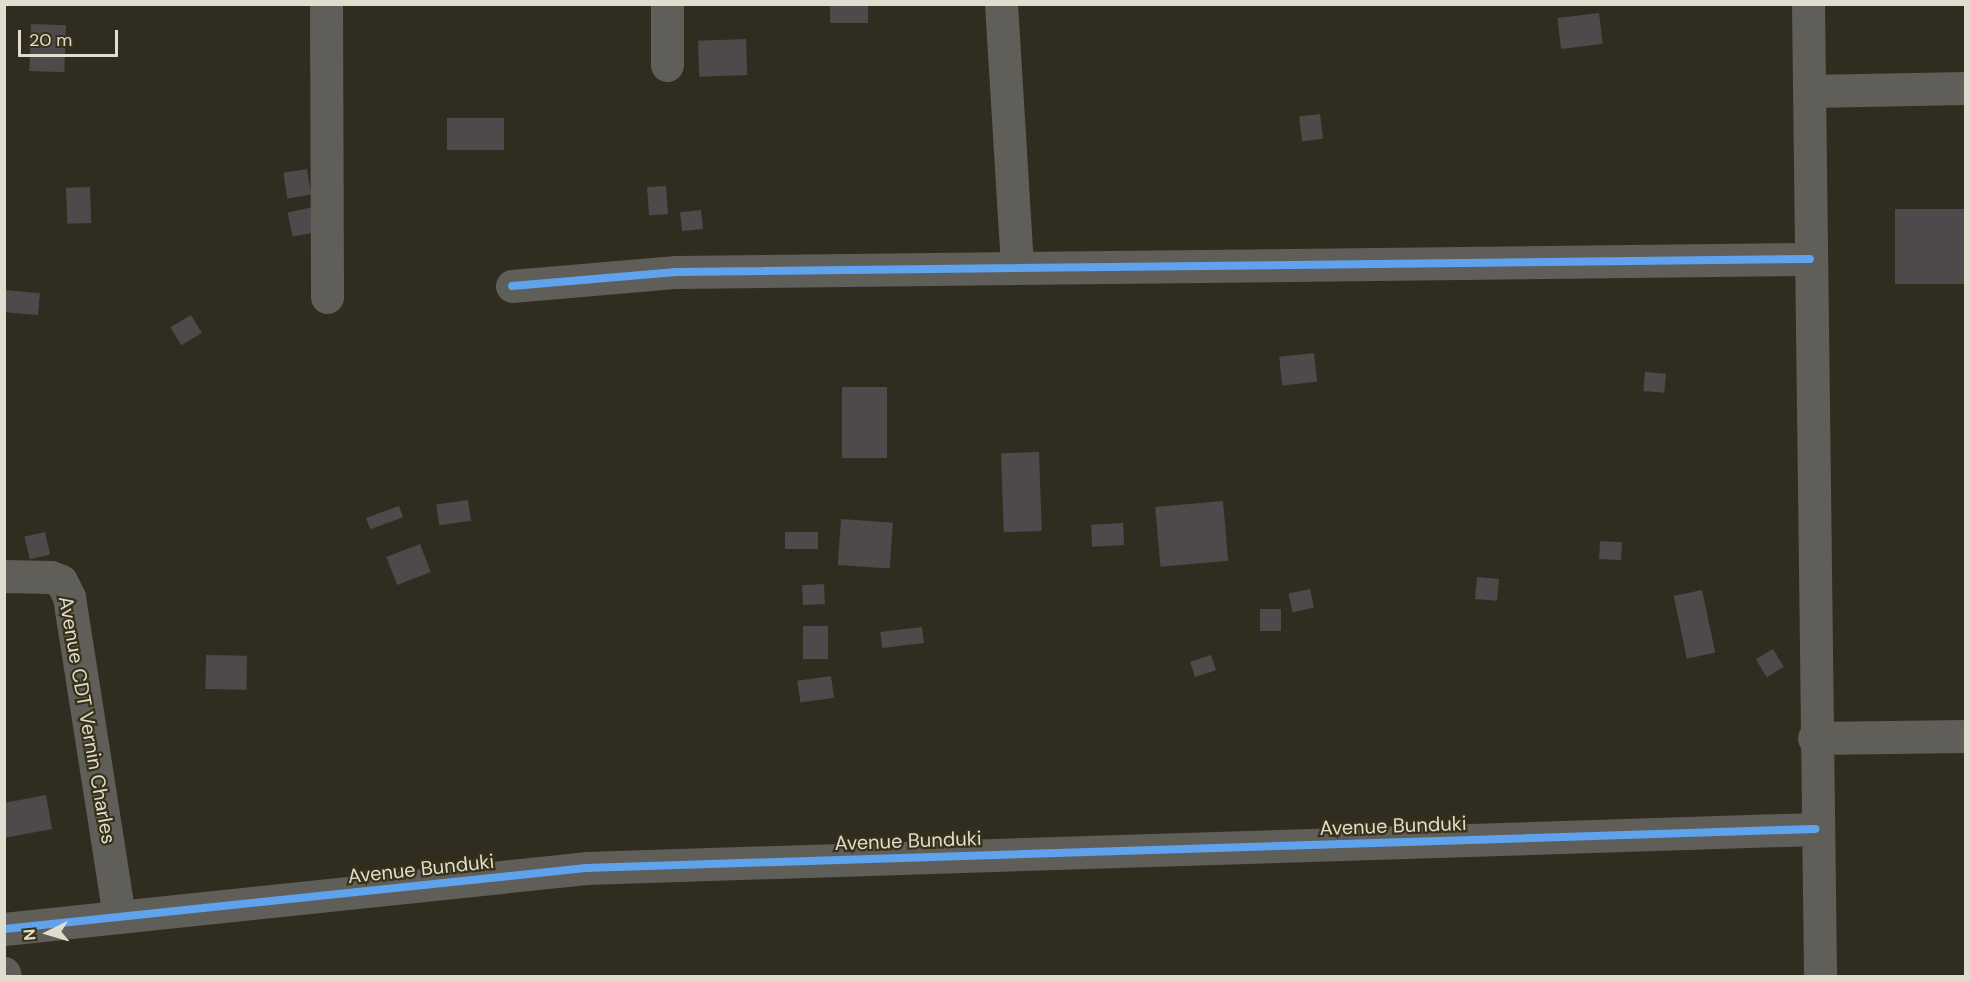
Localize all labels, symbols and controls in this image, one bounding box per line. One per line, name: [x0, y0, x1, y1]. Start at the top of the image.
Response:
scale bar: [21, 18, 122, 56]
text: 20 m: [29, 28, 72, 52]
street label: Avenue CDT Vernin Charles: [53, 594, 121, 846]
street label: Avenue Bunduki: [1319, 811, 1467, 841]
street label: Avenue Bunduki: [834, 826, 982, 856]
street label: Avenue Bunduki: [347, 849, 495, 889]
north arrow: [18, 903, 78, 963]
text: N: [19, 928, 41, 941]

